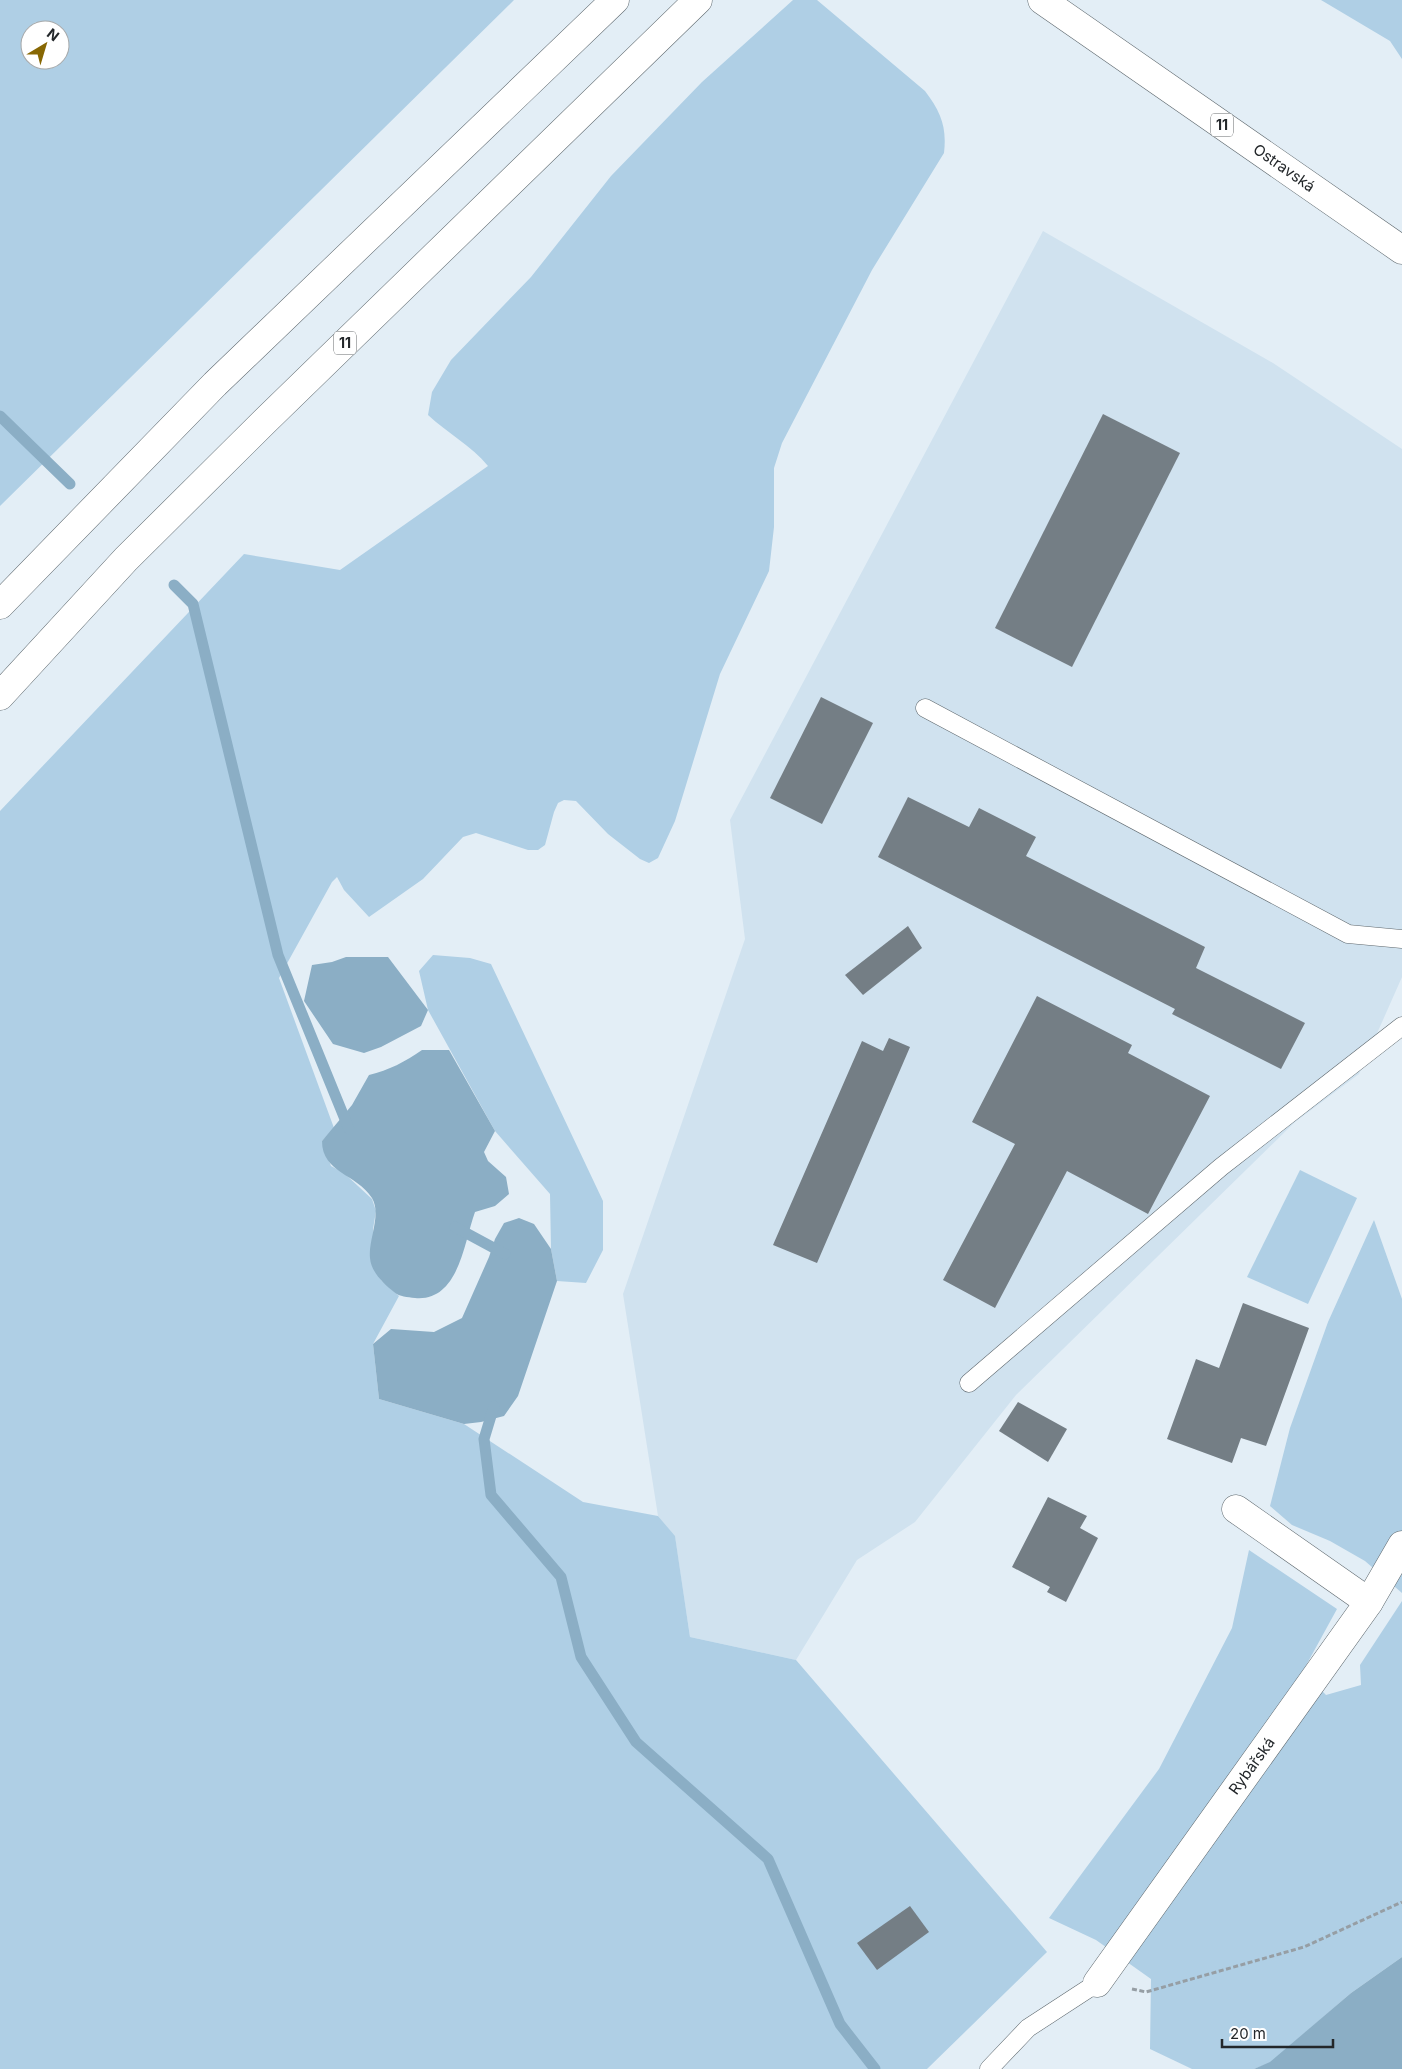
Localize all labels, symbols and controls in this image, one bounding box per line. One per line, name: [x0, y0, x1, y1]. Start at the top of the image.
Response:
north arrow: [20, 20, 70, 70]
text: N: [44, 24, 63, 44]
road number: 11: [1211, 114, 1233, 136]
street label: Ostravská: [1250, 139, 1319, 196]
road number: 11: [334, 332, 356, 354]
street label: Rybářská: [1224, 1733, 1279, 1798]
scale bar: [1222, 2016, 1333, 2048]
text: 20 m: [1230, 2024, 1266, 2043]

